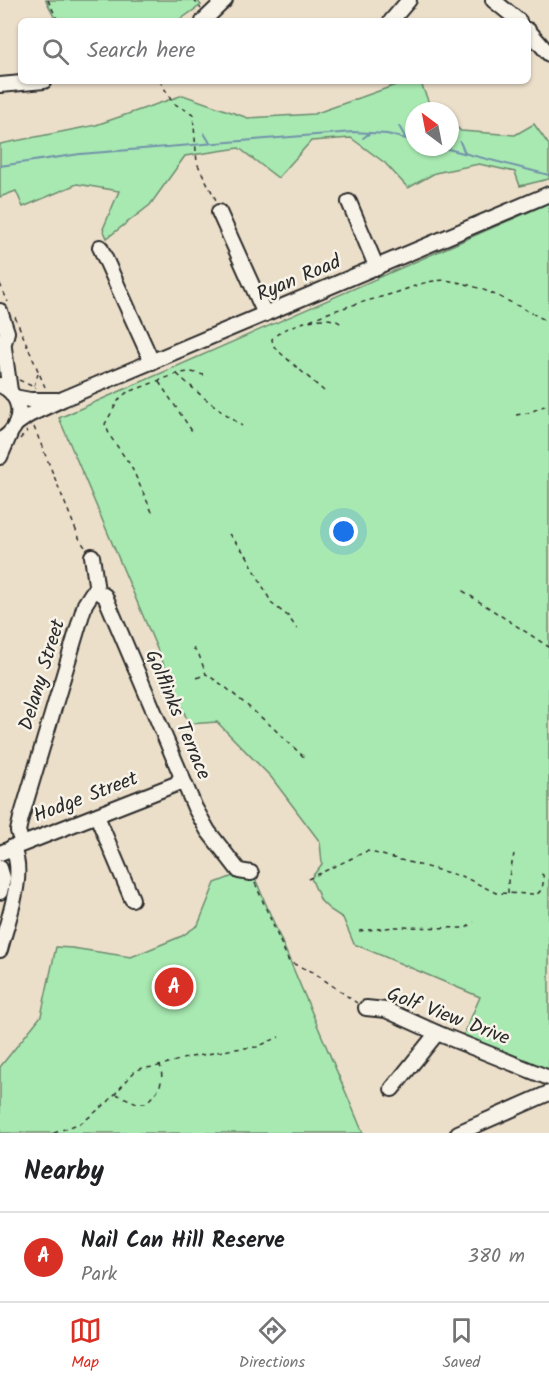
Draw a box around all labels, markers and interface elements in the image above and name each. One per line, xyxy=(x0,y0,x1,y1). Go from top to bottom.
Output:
search box xyxy=(18,18,531,84)
text: Search here xyxy=(87,34,195,69)
icon: search xyxy=(39,35,72,68)
north arrow xyxy=(405,102,459,156)
street label: Ryan Road xyxy=(252,246,347,311)
your location xyxy=(329,517,358,546)
street label: Delany Street xyxy=(11,615,75,735)
street label: Golflinks Terrace xyxy=(135,645,219,785)
street label: Hodge Street xyxy=(29,763,143,833)
pin: A xyxy=(154,964,194,1010)
street label: Golf View Drive xyxy=(382,979,514,1055)
text: Nearby xyxy=(24,1151,104,1193)
text: Nail Can Hill Reserve xyxy=(81,1224,285,1259)
text: A xyxy=(37,1241,50,1273)
text: 380 m xyxy=(468,1241,525,1273)
text: Park xyxy=(81,1259,117,1291)
tab: Map xyxy=(69,1314,102,1375)
tab: Directions xyxy=(239,1314,305,1375)
tab: Saved xyxy=(442,1314,480,1375)

